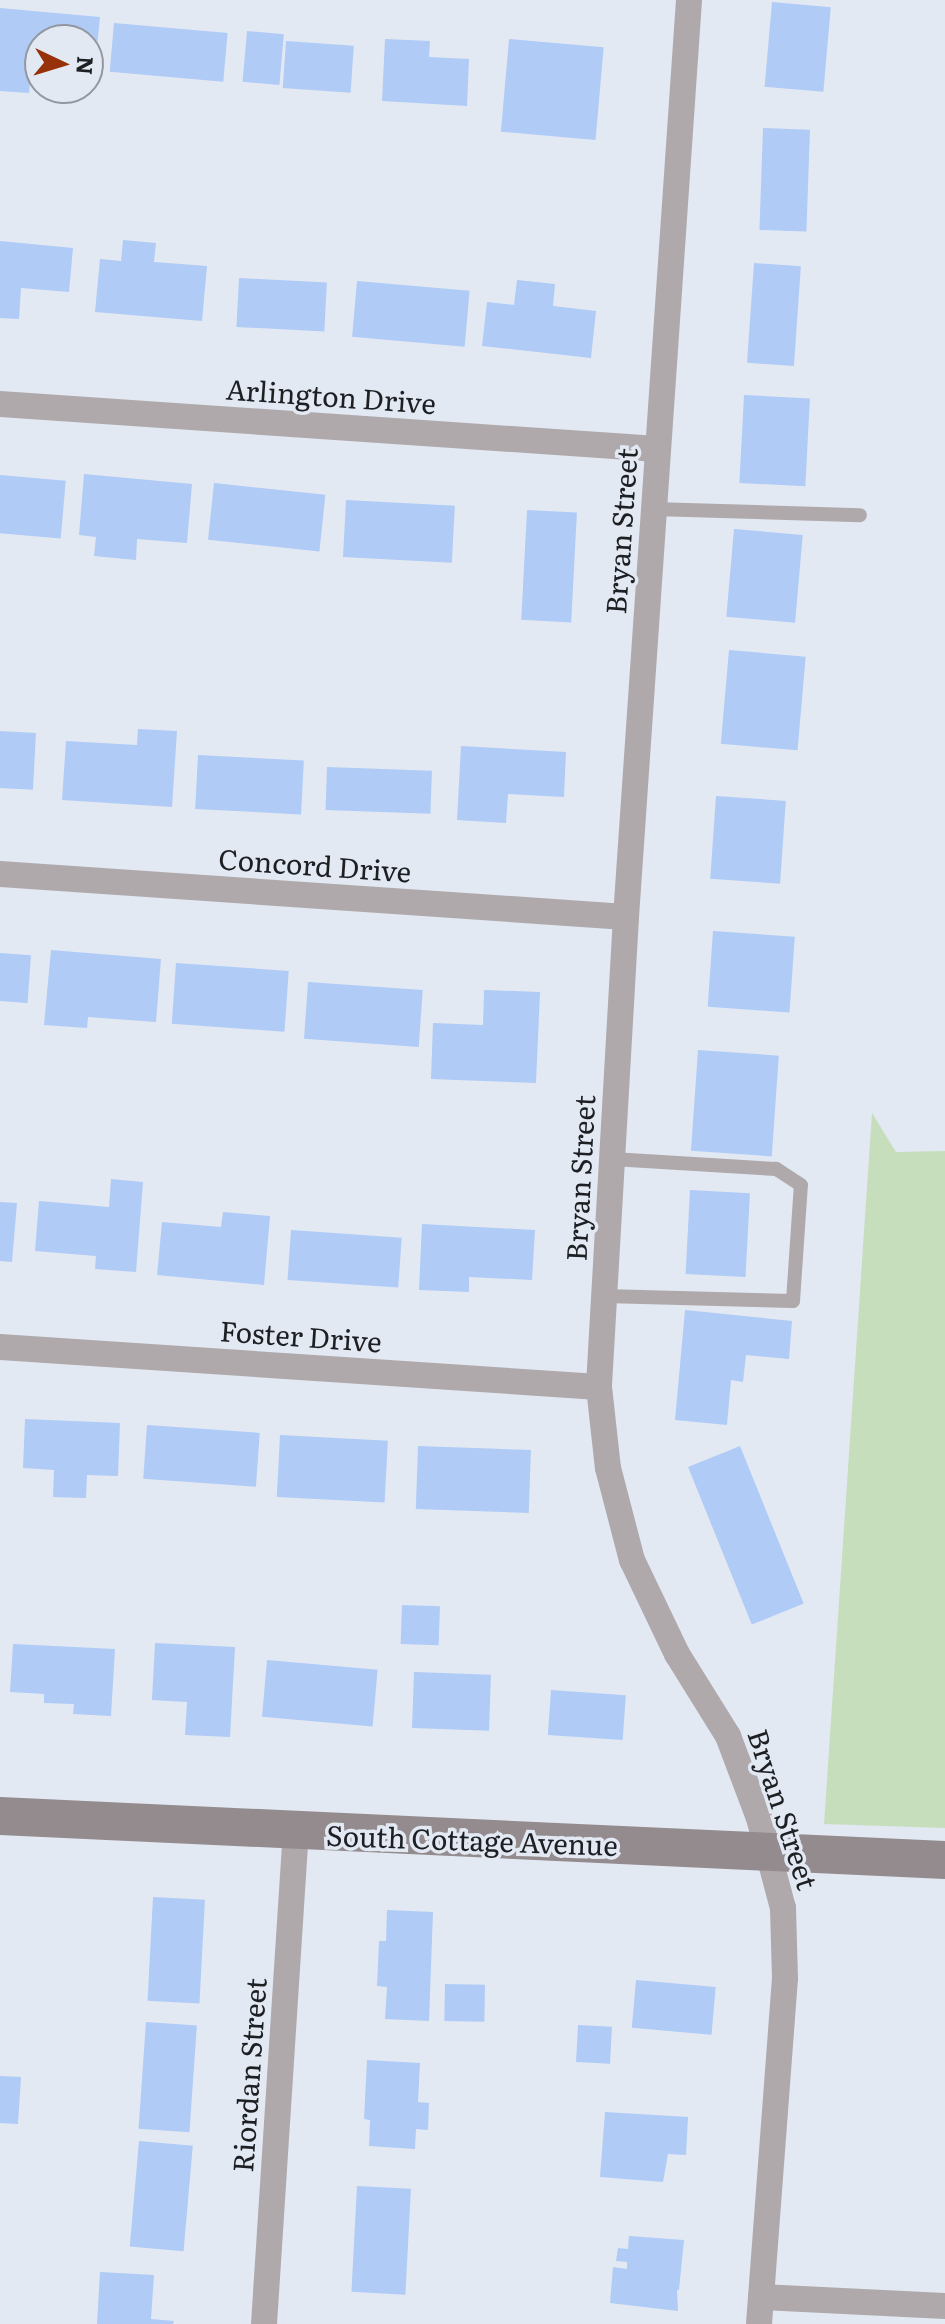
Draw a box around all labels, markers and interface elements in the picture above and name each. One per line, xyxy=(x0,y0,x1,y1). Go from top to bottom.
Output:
north arrow xyxy=(24,24,104,104)
text: N xyxy=(69,55,104,76)
street label: Arlington Drive xyxy=(225,371,437,419)
street label: Bryan Street xyxy=(597,447,643,615)
street label: Concord Drive xyxy=(217,840,413,888)
street label: Bryan Street xyxy=(558,1094,600,1262)
street label: Foster Drive xyxy=(219,1313,383,1357)
street label: Bryan Street xyxy=(742,1725,826,1893)
street label: South Cottage Avenue xyxy=(326,1817,618,1861)
street label: Riordan Street xyxy=(224,1977,272,2173)

